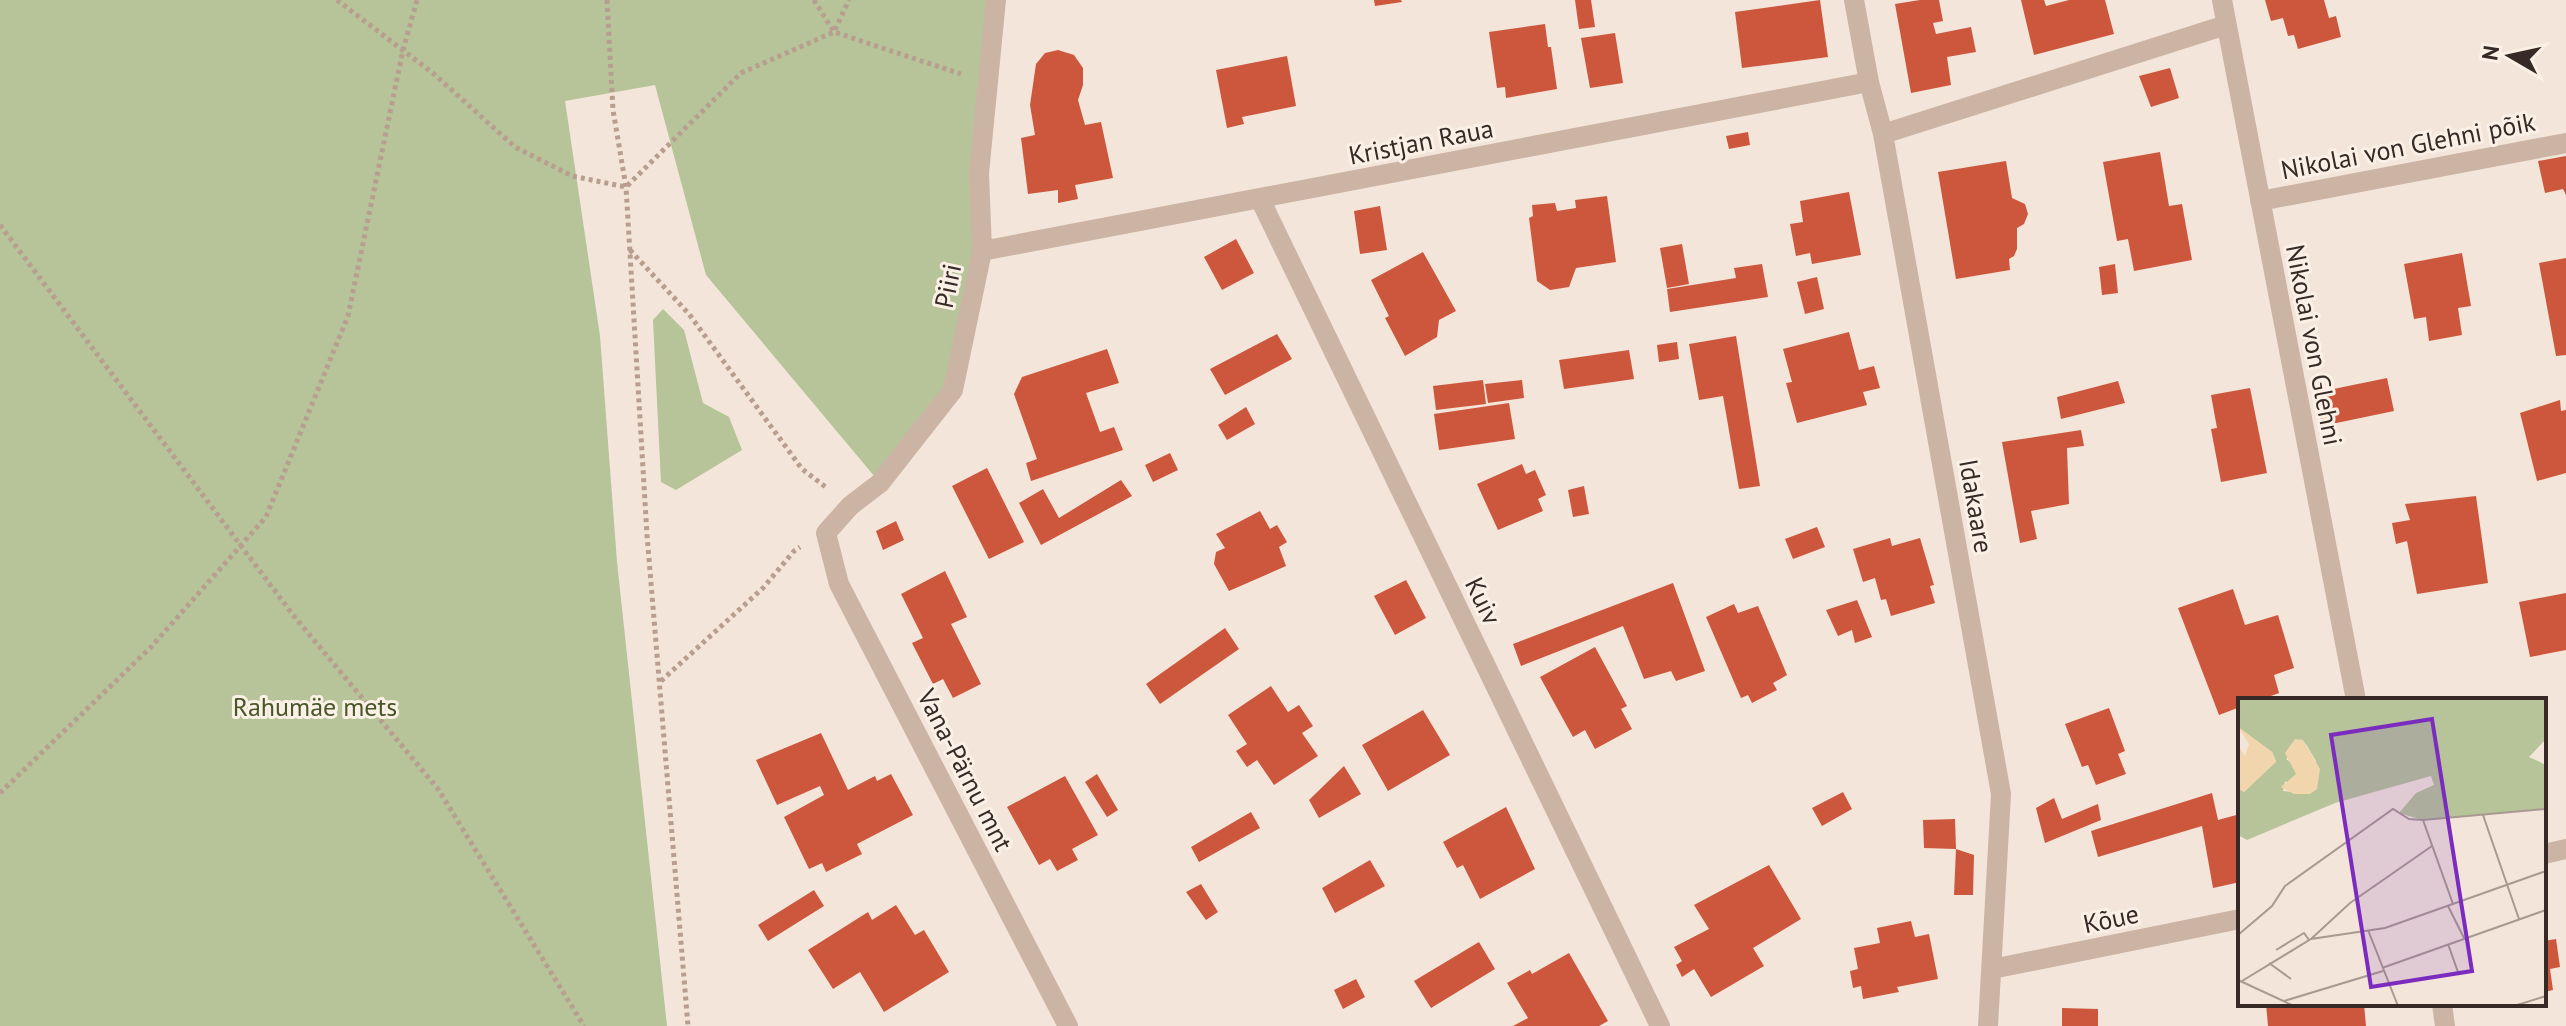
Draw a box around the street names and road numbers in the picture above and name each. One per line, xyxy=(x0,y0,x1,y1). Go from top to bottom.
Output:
street label: Nikolai von Glehni põik xyxy=(2278,105,2538,186)
street label: Kristjan Raua xyxy=(1346,111,1496,172)
street label: Nikolai von Glehni xyxy=(2279,242,2350,448)
street label: Piiri xyxy=(927,261,968,311)
street label: Idakaare xyxy=(1952,456,2001,555)
street label: Kuiv xyxy=(1458,572,1509,630)
street label: Vana-Pärnu mnt xyxy=(910,682,1021,857)
street label: Kõue xyxy=(2080,897,2142,940)

